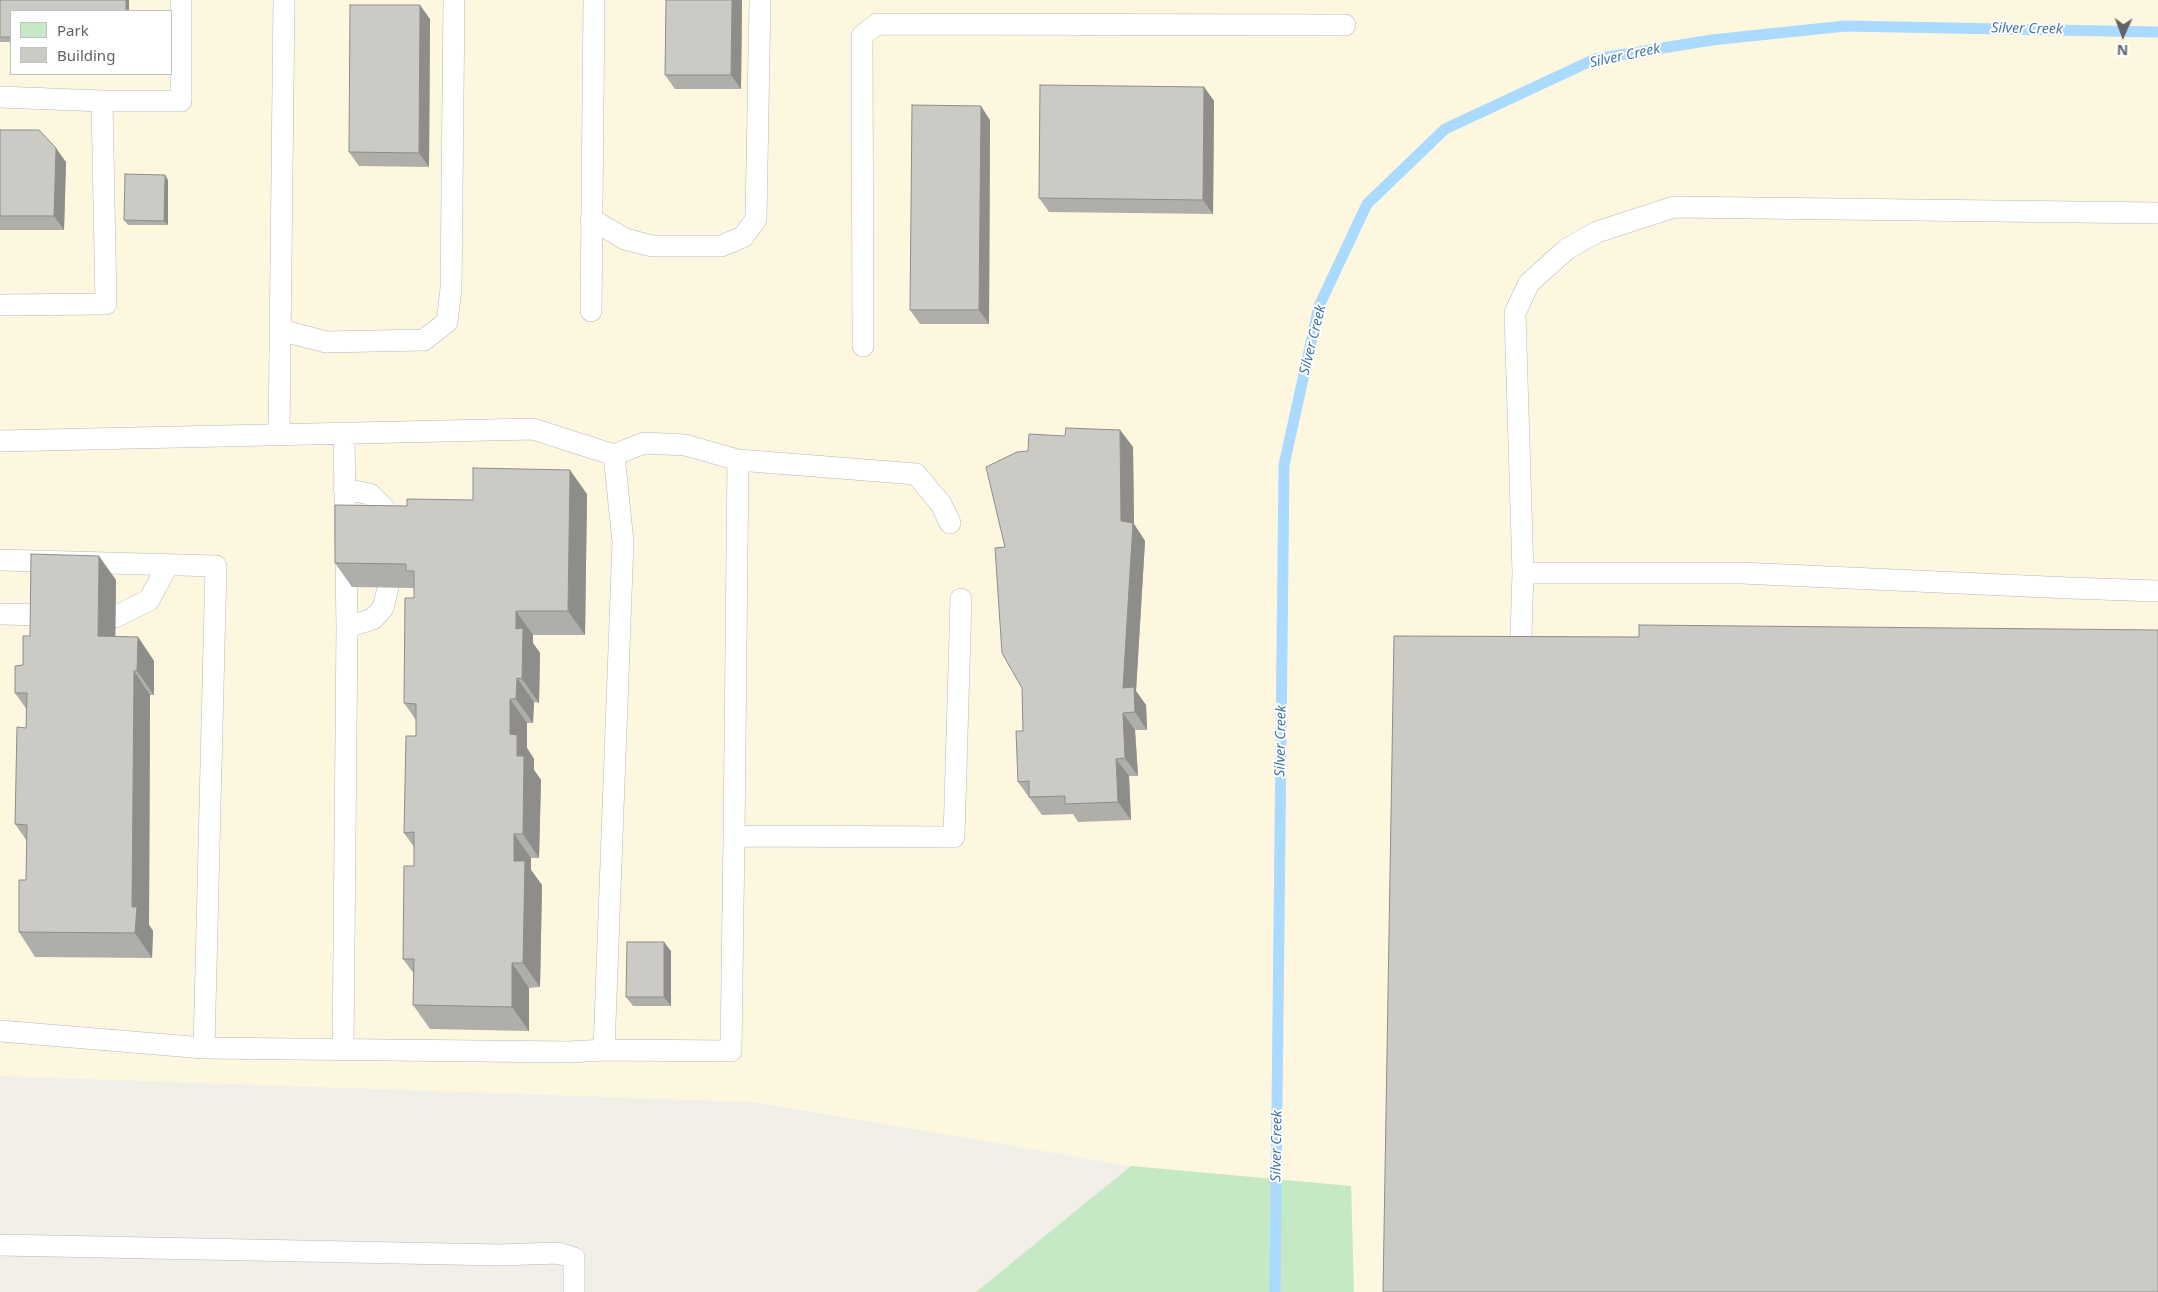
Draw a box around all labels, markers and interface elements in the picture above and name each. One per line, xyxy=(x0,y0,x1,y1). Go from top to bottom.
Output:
legend xyxy=(10,10,172,75)
north arrow xyxy=(2098,10,2148,60)
text: Park xyxy=(57,20,89,40)
water label: Silver Creek xyxy=(1991,20,2063,38)
water label: Silver Creek xyxy=(1588,40,1662,72)
text: N xyxy=(2116,41,2128,60)
text: Building xyxy=(57,45,115,65)
water label: Silver Creek xyxy=(1296,303,1330,377)
water label: Silver Creek xyxy=(1272,705,1290,777)
water label: Silver Creek xyxy=(1268,1110,1286,1182)

